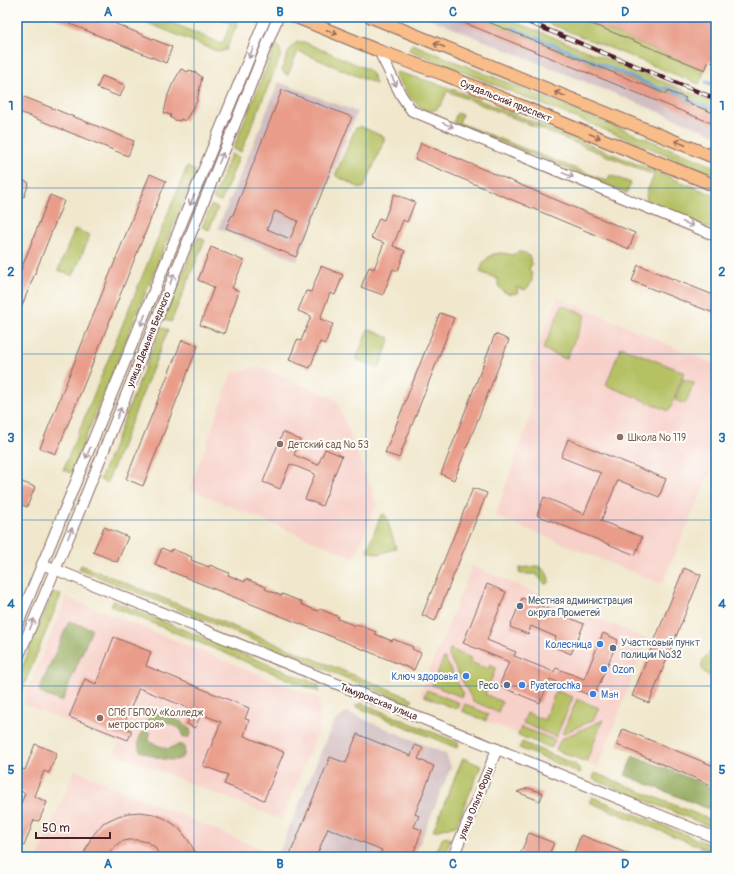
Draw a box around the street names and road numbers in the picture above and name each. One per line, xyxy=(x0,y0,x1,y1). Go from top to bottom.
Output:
street label: Суздальский проспект xyxy=(458,77,553,125)
street label: улица Демьяна Бедного xyxy=(124,289,174,390)
street label: Тимуровская улица xyxy=(338,681,419,723)
street label: улица Ольги Форш xyxy=(456,765,496,842)

